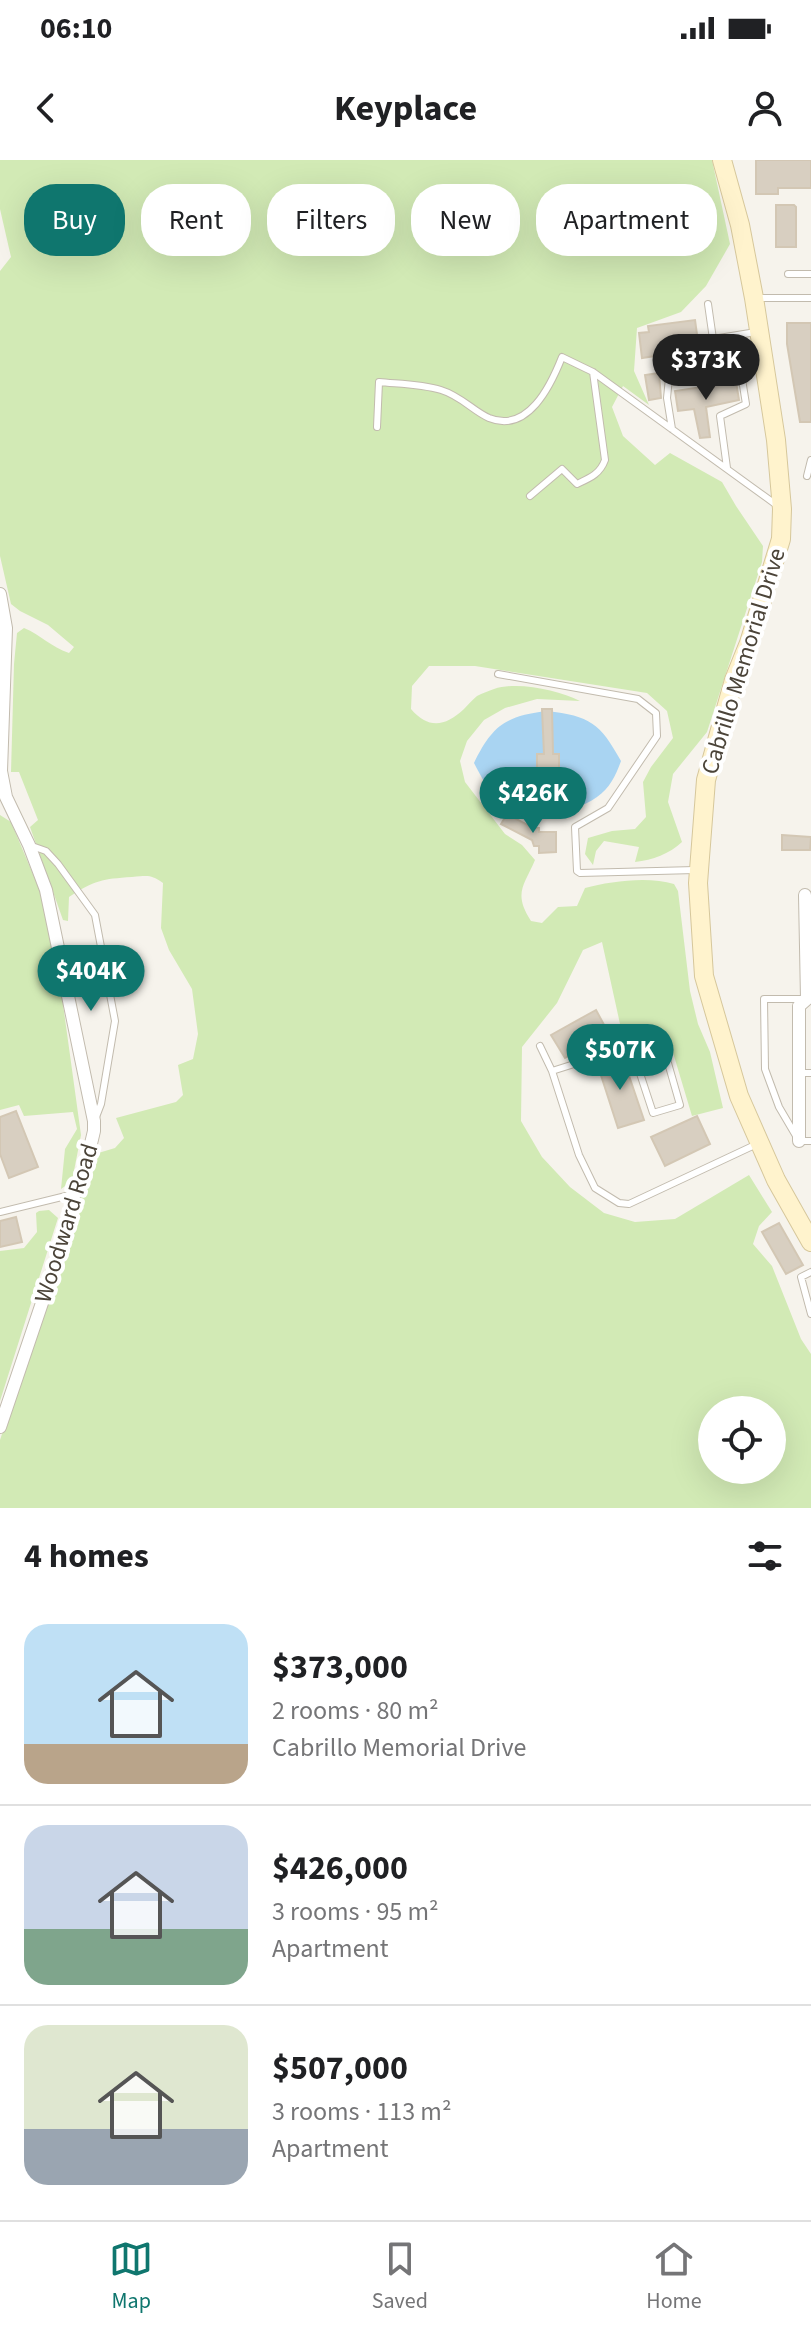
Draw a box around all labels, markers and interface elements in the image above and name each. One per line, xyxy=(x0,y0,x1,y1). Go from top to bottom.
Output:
text: 06:10 xyxy=(40,7,112,50)
text: Keyplace xyxy=(334,83,477,134)
icon: back xyxy=(24,86,68,130)
icon: person xyxy=(743,86,787,130)
chip: Buy xyxy=(24,184,125,256)
chip: Rent xyxy=(141,184,251,256)
chip: Filters xyxy=(267,184,395,256)
chip: New xyxy=(411,184,520,256)
chip: Apartment xyxy=(536,184,717,256)
pin: $373K xyxy=(650,334,762,402)
text: $373K xyxy=(671,341,741,378)
street label: Cabrillo Memorial Drive xyxy=(692,544,795,779)
pin: $426K xyxy=(477,767,589,835)
text: $426K xyxy=(498,774,568,811)
pin: $404K xyxy=(35,945,147,1013)
text: $404K xyxy=(56,952,126,989)
pin: $507K xyxy=(564,1024,676,1092)
text: $507K xyxy=(585,1031,655,1068)
street label: Woodward Road xyxy=(26,1139,107,1307)
map controls xyxy=(698,1396,786,1484)
button: locate xyxy=(698,1396,786,1484)
text: 4 homes xyxy=(24,1532,149,1581)
icon: filters xyxy=(743,1534,787,1578)
text: $373,000 xyxy=(272,1643,408,1692)
icon: home xyxy=(88,1656,184,1752)
text: 2 rooms · 80 m² xyxy=(272,1692,439,1729)
text: Cabrillo Memorial Drive xyxy=(272,1729,526,1766)
text: $426,000 xyxy=(272,1844,408,1893)
icon: home xyxy=(88,1857,184,1953)
text: 3 rooms · 95 m² xyxy=(272,1893,439,1930)
text: Apartment xyxy=(272,1930,389,1967)
text: $507,000 xyxy=(272,2044,408,2093)
icon: home xyxy=(88,2057,184,2153)
text: 3 rooms · 113 m² xyxy=(272,2093,451,2130)
text: Apartment xyxy=(272,2130,389,2167)
tab: Map xyxy=(109,2237,153,2317)
tab: Saved xyxy=(372,2237,428,2317)
tab: Home xyxy=(646,2237,702,2317)

